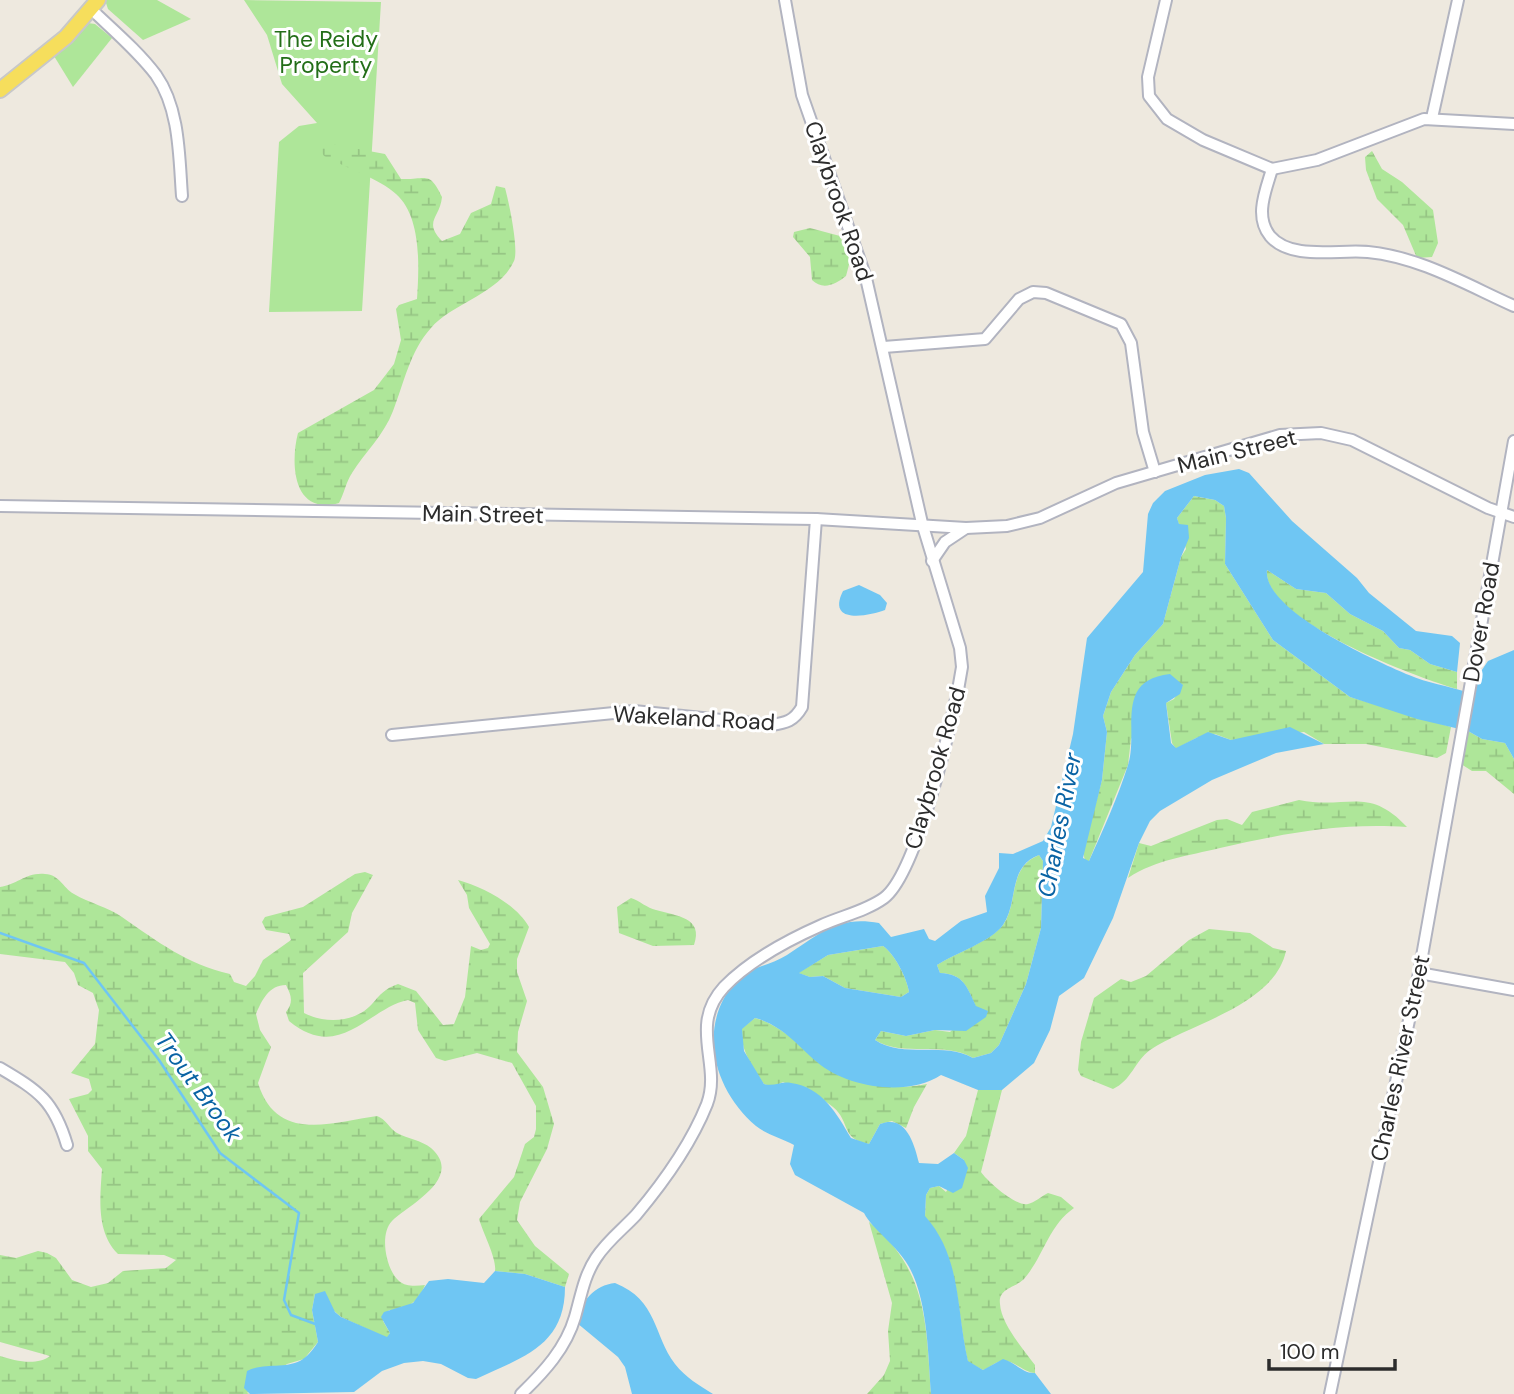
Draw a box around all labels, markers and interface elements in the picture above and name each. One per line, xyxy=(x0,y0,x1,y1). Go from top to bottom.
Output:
park label: The Reidy Property xyxy=(274,24,378,80)
street label: Claybrook Road xyxy=(798,117,880,285)
street label: Main Street xyxy=(1174,422,1300,480)
street label: Main Street xyxy=(422,498,544,530)
street label: Dover Road xyxy=(1456,559,1506,685)
street label: Claybrook Road xyxy=(897,683,973,853)
street label: Wakeland Road xyxy=(612,699,776,737)
water label: Charles River xyxy=(1030,749,1088,900)
street label: Charles River Street xyxy=(1363,952,1437,1164)
water label: Trout Brook xyxy=(149,1026,250,1149)
scale bar xyxy=(1269,1328,1395,1372)
text: 100 m xyxy=(1280,1338,1340,1366)

